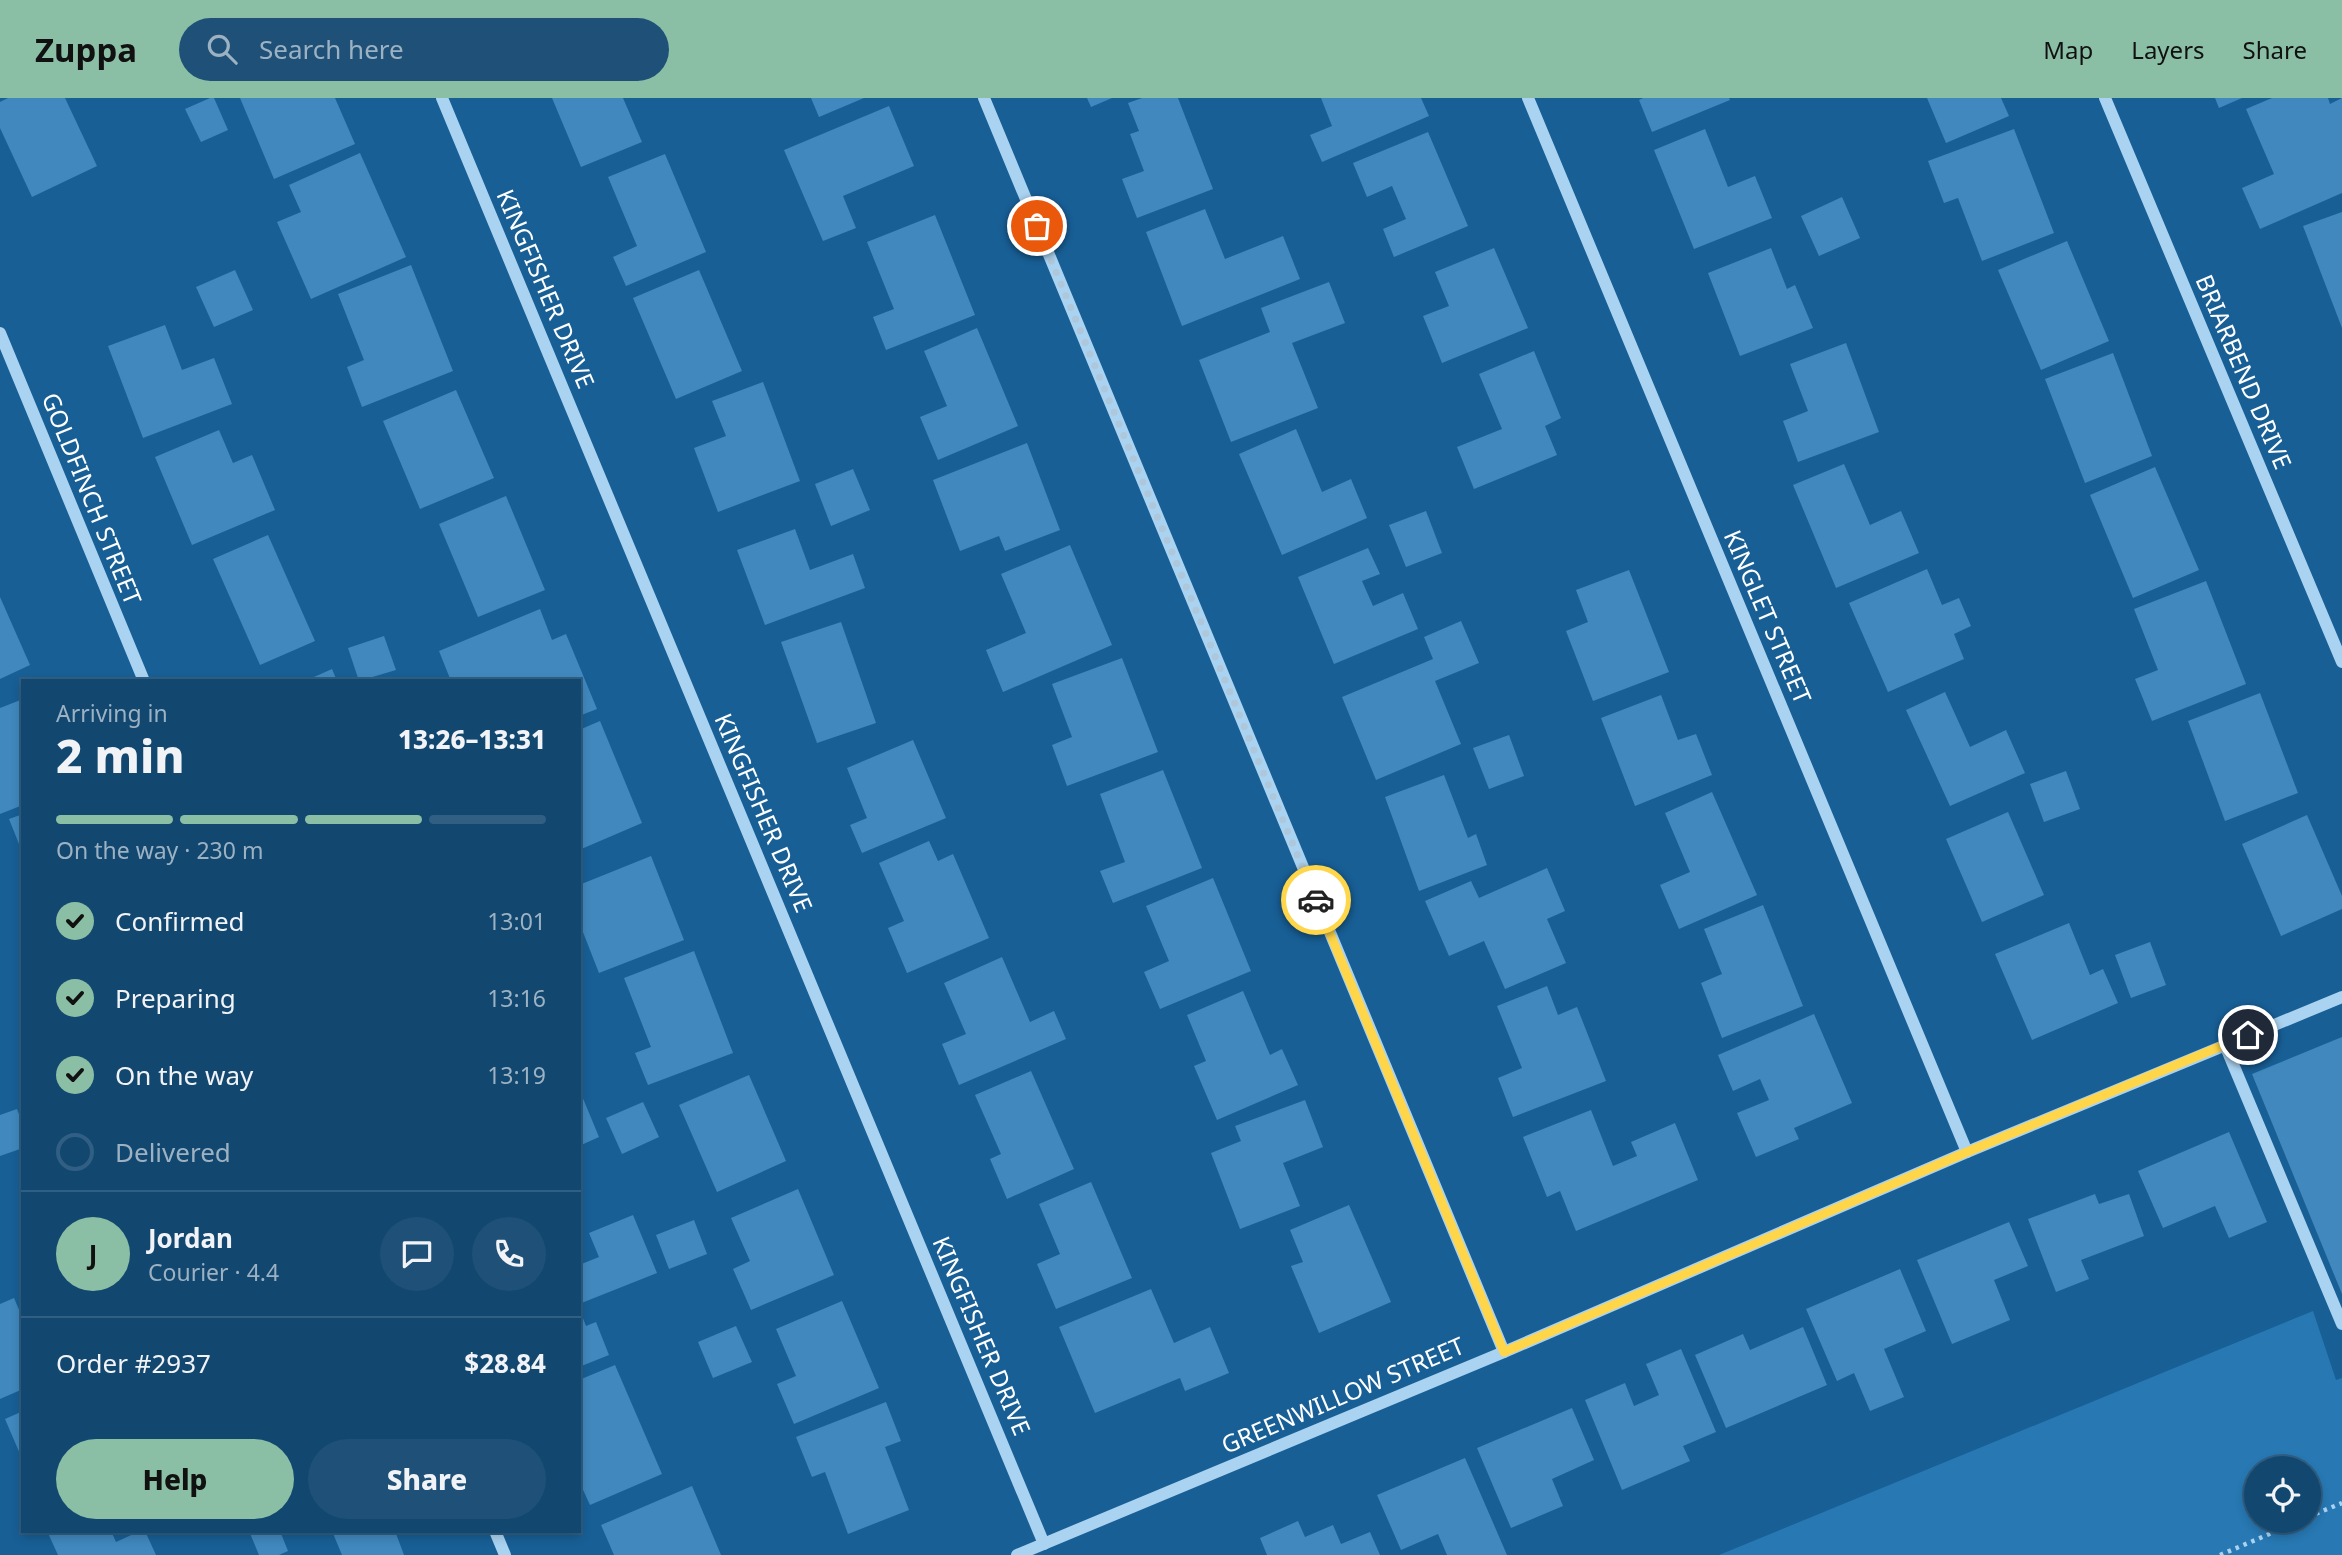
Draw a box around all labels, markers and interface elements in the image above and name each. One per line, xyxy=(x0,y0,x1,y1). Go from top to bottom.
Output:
search box xyxy=(179,18,669,81)
text: Zuppa xyxy=(35,27,137,72)
icon: search xyxy=(203,30,241,68)
text: Search here xyxy=(259,31,404,67)
text: Map xyxy=(2043,33,2093,66)
text: Layers xyxy=(2131,33,2205,66)
text: Share xyxy=(2243,33,2307,66)
street label: KINGFISHER DRIVE xyxy=(490,184,603,393)
pin xyxy=(1007,196,1067,256)
icon: bag xyxy=(1018,207,1056,245)
street label: BRIARBEND DRIVE xyxy=(2189,269,2300,474)
street label: GOLDFINCH STREET xyxy=(35,388,150,610)
street label: KINGLET STREET xyxy=(1717,525,1820,709)
text: Arriving in xyxy=(56,697,168,729)
street label: KINGFISHER DRIVE xyxy=(708,708,821,917)
text: 13:26–13:31 xyxy=(398,721,546,757)
text: 2 min xyxy=(56,724,185,786)
text: On the way · 230 m xyxy=(56,834,263,866)
courier xyxy=(1281,865,1351,935)
icon: car xyxy=(1297,881,1335,919)
icon: check xyxy=(56,902,94,940)
text: Confirmed xyxy=(115,903,245,939)
text: 13:01 xyxy=(487,905,546,937)
icon: check xyxy=(56,979,94,1017)
text: Preparing xyxy=(115,980,236,1016)
text: 13:16 xyxy=(487,982,546,1014)
pin xyxy=(2218,1005,2278,1065)
icon: home xyxy=(2229,1016,2267,1054)
icon: check xyxy=(56,1056,94,1094)
text: On the way xyxy=(115,1057,253,1093)
text: 13:19 xyxy=(487,1059,546,1091)
text: Delivered xyxy=(115,1134,231,1170)
button: chat xyxy=(380,1217,454,1291)
button: phone xyxy=(472,1217,546,1291)
text: Jordan xyxy=(148,1220,233,1256)
street label: KINGFISHER DRIVE xyxy=(926,1231,1039,1440)
text: J xyxy=(89,1236,97,1272)
text: Courier · 4.4 xyxy=(148,1256,279,1288)
street label: GREENWILLOW STREET xyxy=(1216,1328,1470,1461)
text: Order #2937 xyxy=(56,1345,211,1381)
text: $28.84 xyxy=(464,1345,546,1381)
button: Help xyxy=(56,1439,294,1519)
button: Share xyxy=(308,1439,546,1519)
map controls xyxy=(2244,1456,2321,1533)
button: locate xyxy=(2244,1456,2321,1533)

